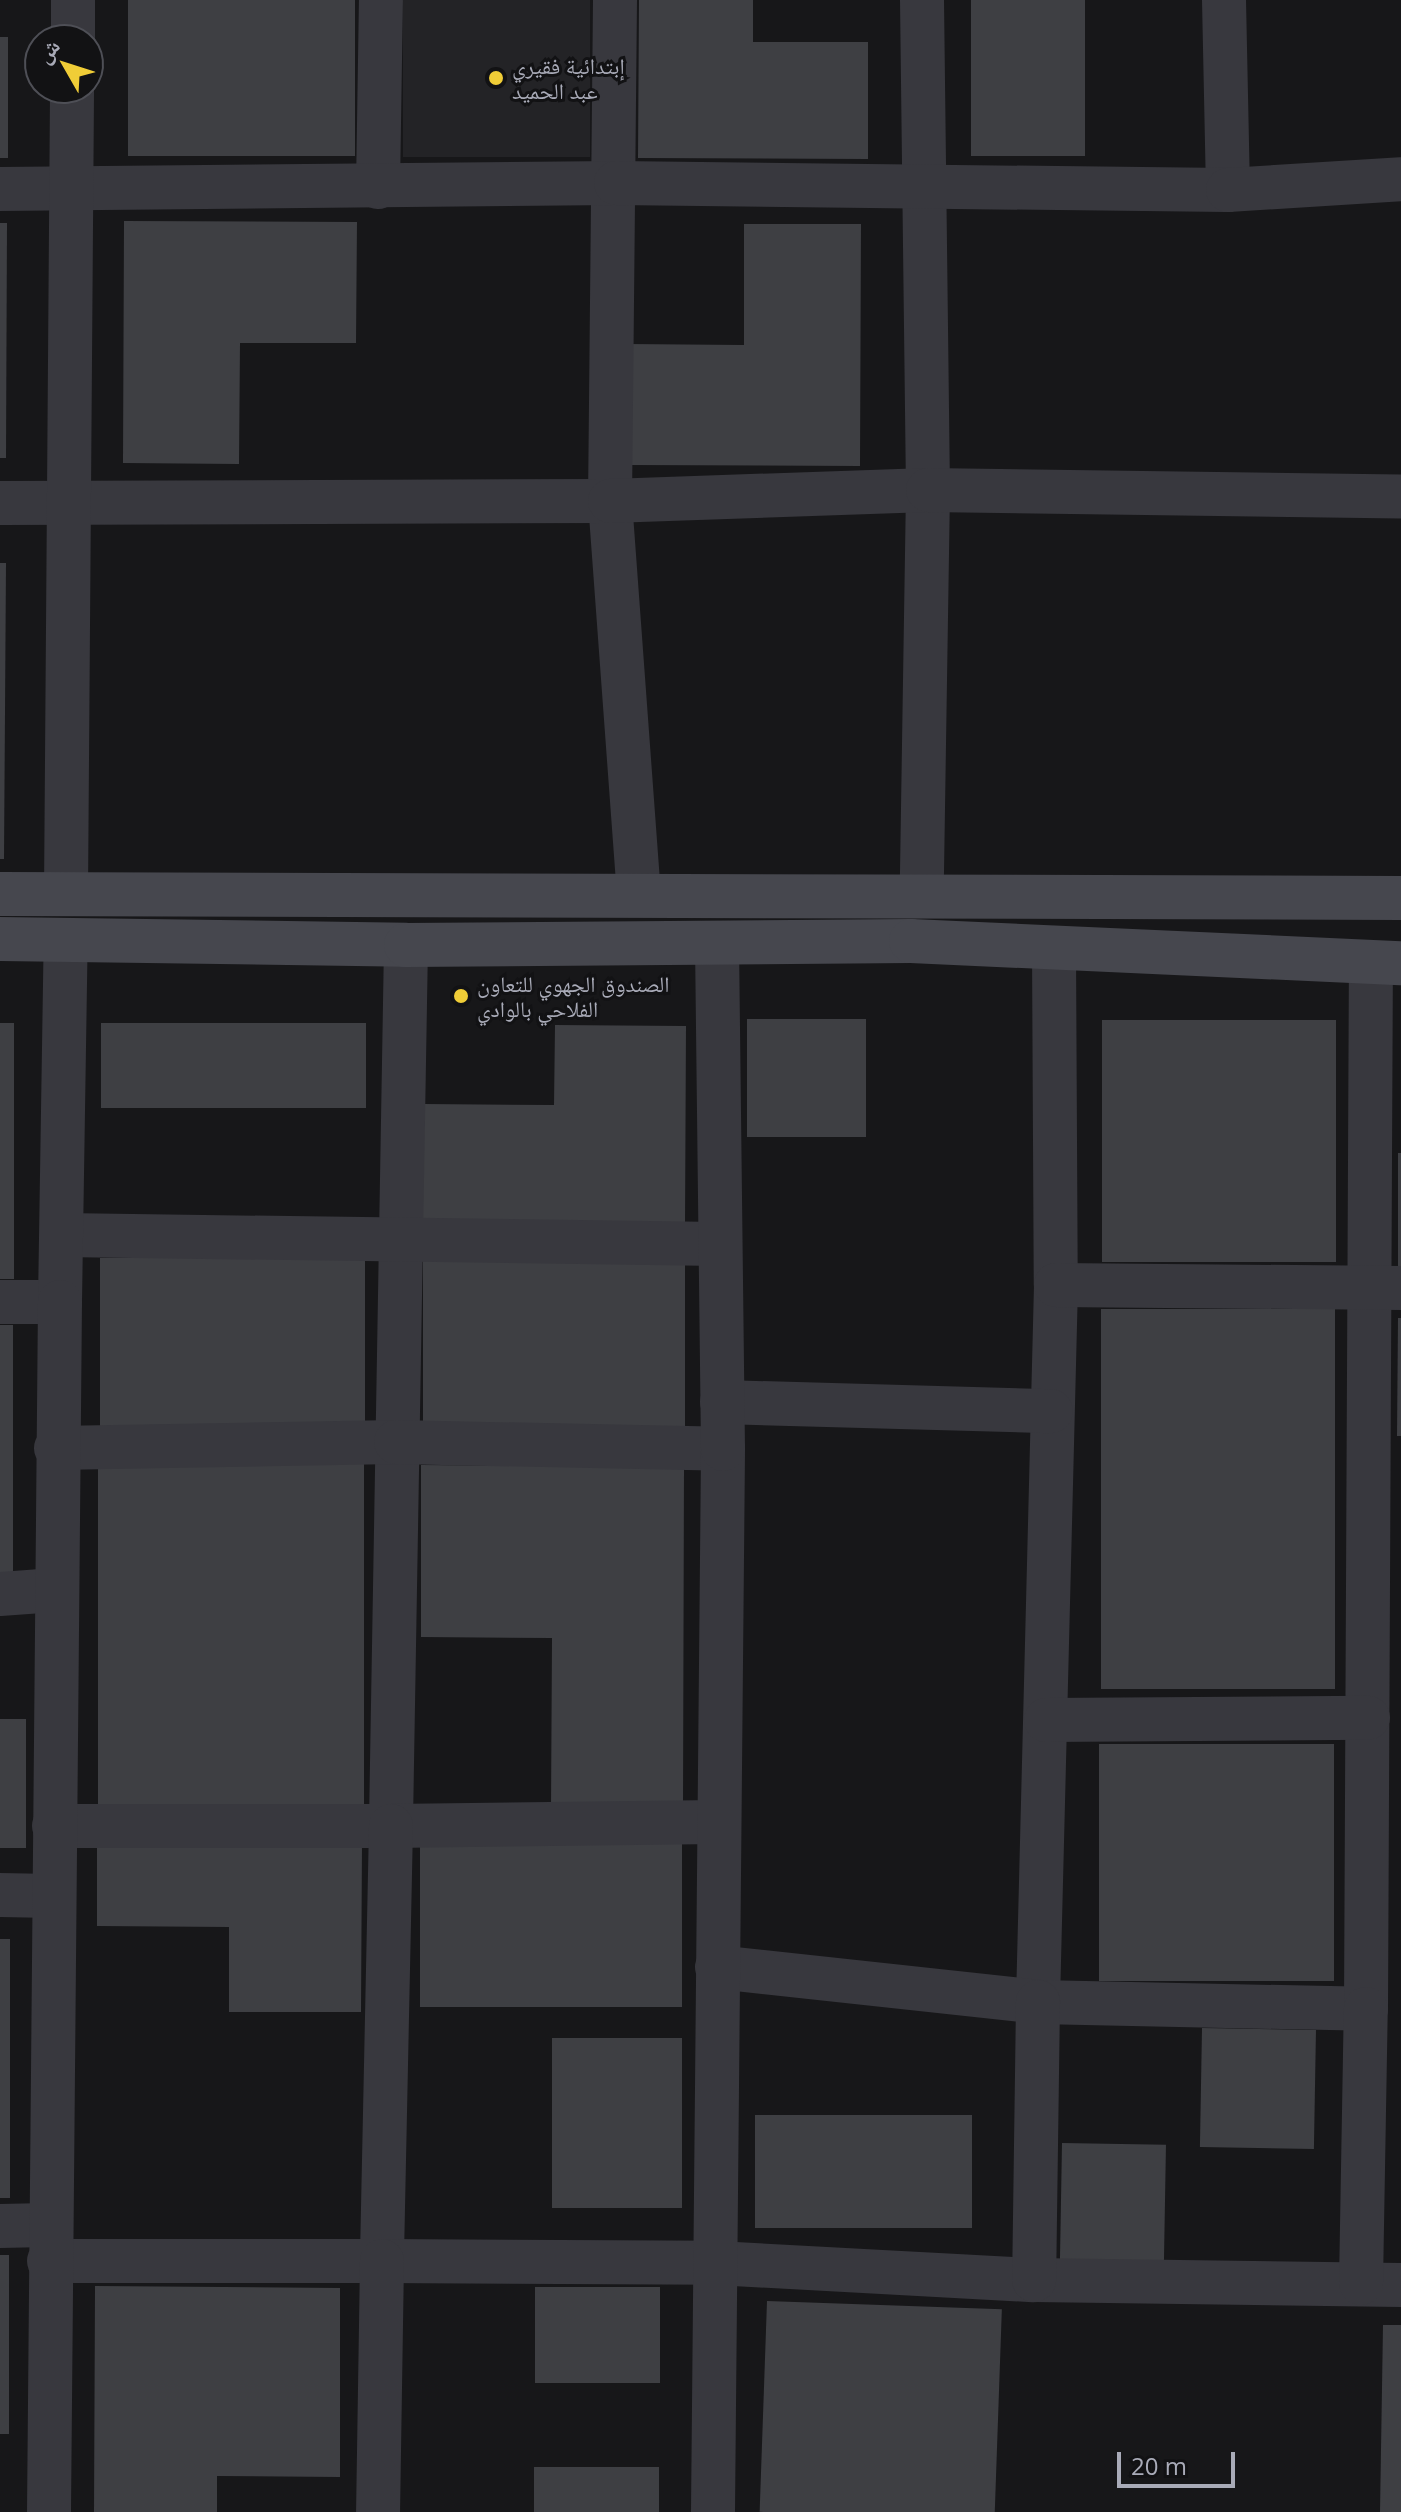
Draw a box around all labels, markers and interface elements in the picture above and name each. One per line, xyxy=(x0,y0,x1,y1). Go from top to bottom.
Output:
north arrow xyxy=(24,24,104,104)
text: ش xyxy=(28,32,66,69)
place label: إبتدائية فقيري عبد الحميد xyxy=(512,52,625,104)
marker: إبتدائية فقيري عبد الحميد xyxy=(487,69,505,87)
place label: الصندوق الجهوي للتعاون الفلاحي بالوادي xyxy=(477,970,669,1022)
marker: الصندوق الجهوي للتعاون الفلاحي بالوادي xyxy=(452,987,470,1005)
scale bar xyxy=(1121,2436,1239,2486)
text: 20 m xyxy=(1131,2449,1187,2482)

